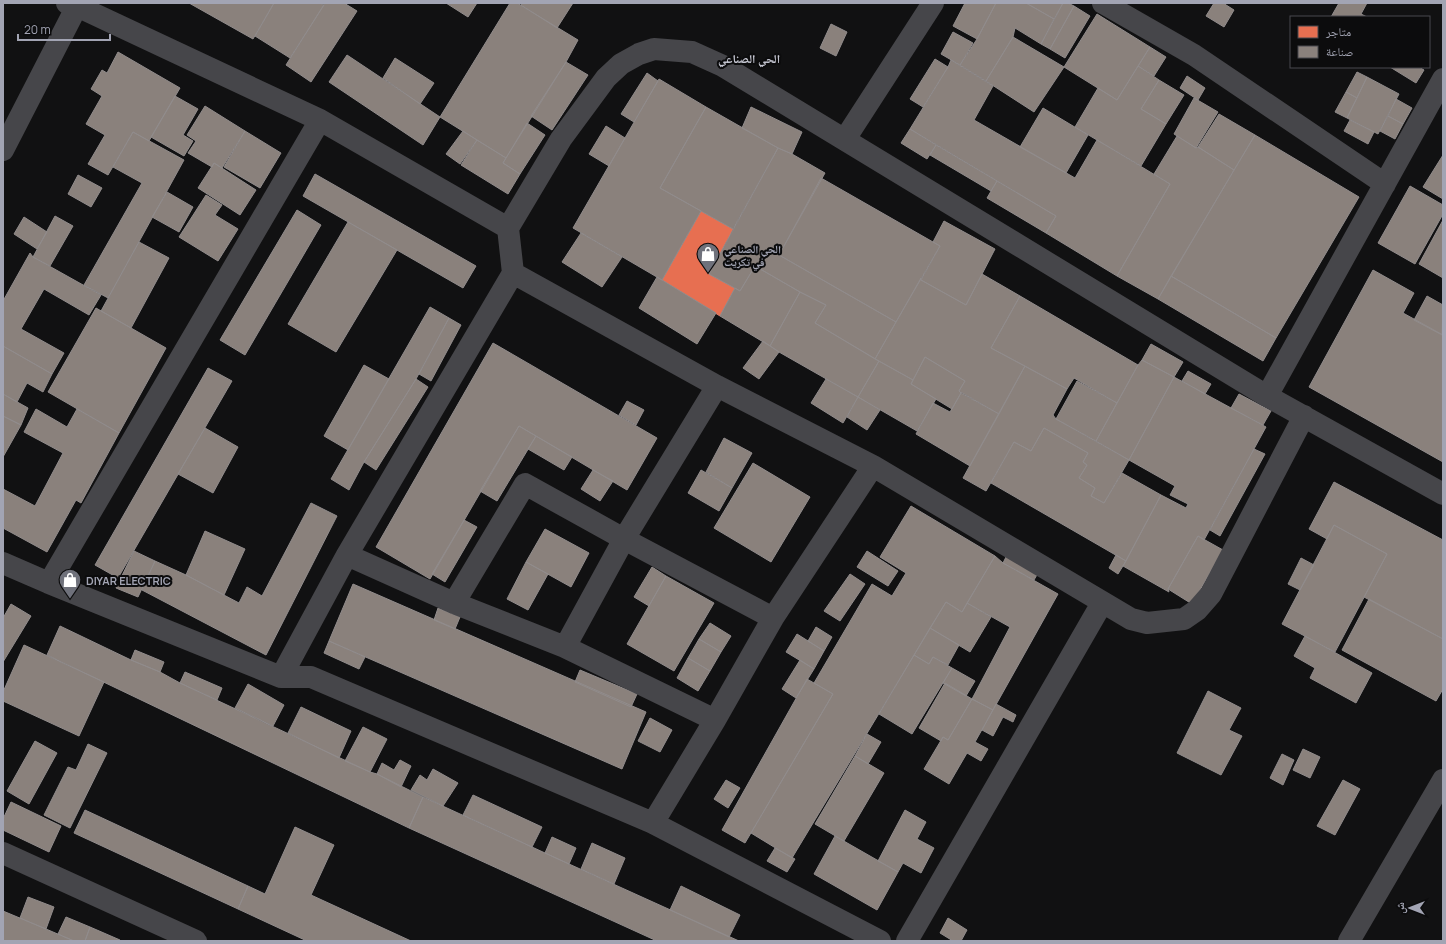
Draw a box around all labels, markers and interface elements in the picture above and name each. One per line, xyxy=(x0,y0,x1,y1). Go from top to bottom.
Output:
scale bar xyxy=(18,16,110,42)
legend xyxy=(1290,16,1430,68)
text: 20 m xyxy=(24,21,51,38)
text: متاجر xyxy=(1325,23,1351,40)
text: صناعة xyxy=(1326,43,1353,60)
district label: الحي الصناعي xyxy=(718,50,780,68)
shop icon: الحي الصناعي في تكريت xyxy=(695,241,721,274)
place label: الحي الصناعي في تكريت xyxy=(724,241,781,270)
shop icon: DIYAR ELECTRIC xyxy=(57,567,83,600)
place label: DIYAR ELECTRIC xyxy=(86,573,171,588)
north arrow xyxy=(1390,888,1430,928)
text: ش xyxy=(1392,902,1408,914)

